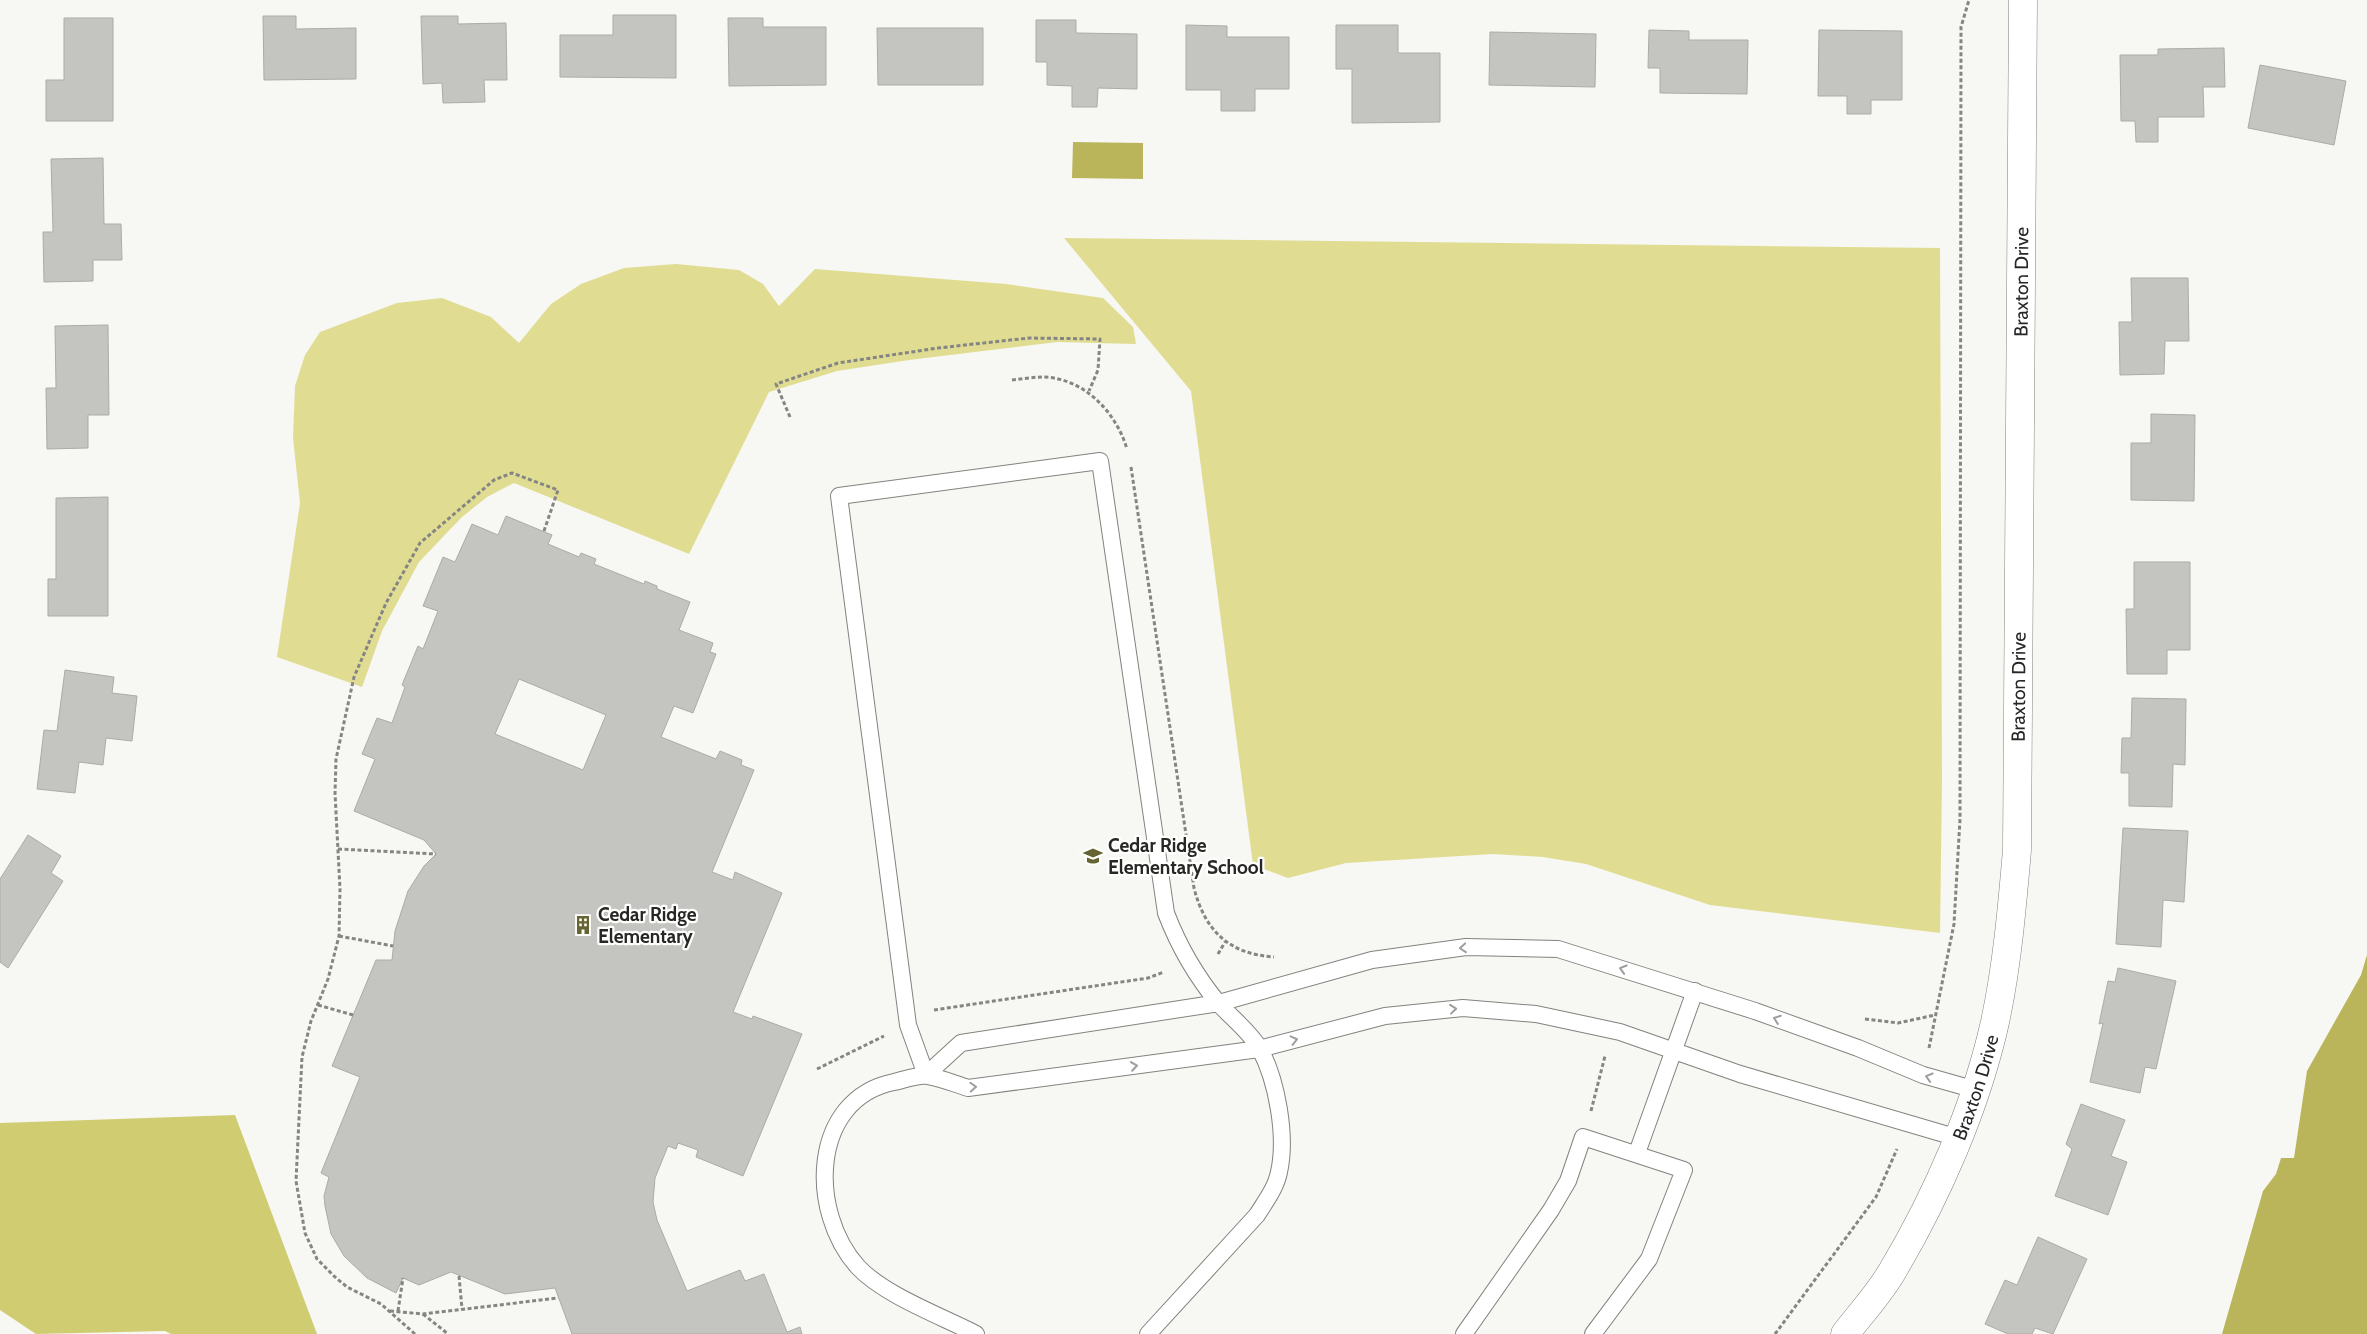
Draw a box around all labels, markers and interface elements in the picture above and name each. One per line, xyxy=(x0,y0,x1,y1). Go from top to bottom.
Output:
street label: Braxton Drive xyxy=(2009,227,2033,337)
street label: Braxton Drive xyxy=(2006,632,2030,742)
place label: Cedar Ridge Elementary School xyxy=(1108,834,1264,879)
school or university icon: Cedar Ridge Elementary School xyxy=(1082,845,1104,867)
place label: Cedar Ridge Elementary xyxy=(598,903,697,948)
building icon: Cedar Ridge Elementary xyxy=(572,914,594,936)
one-way arrow xyxy=(1459,942,1467,953)
one-way arrow xyxy=(1619,965,1627,975)
one-way arrow xyxy=(1450,1004,1458,1015)
one-way arrow xyxy=(1774,1015,1782,1025)
street label: Braxton Drive xyxy=(1947,1032,2003,1143)
one-way arrow xyxy=(1290,1035,1298,1045)
one-way arrow xyxy=(1130,1061,1138,1072)
one-way arrow xyxy=(1926,1072,1934,1082)
one-way arrow xyxy=(970,1082,977,1092)

